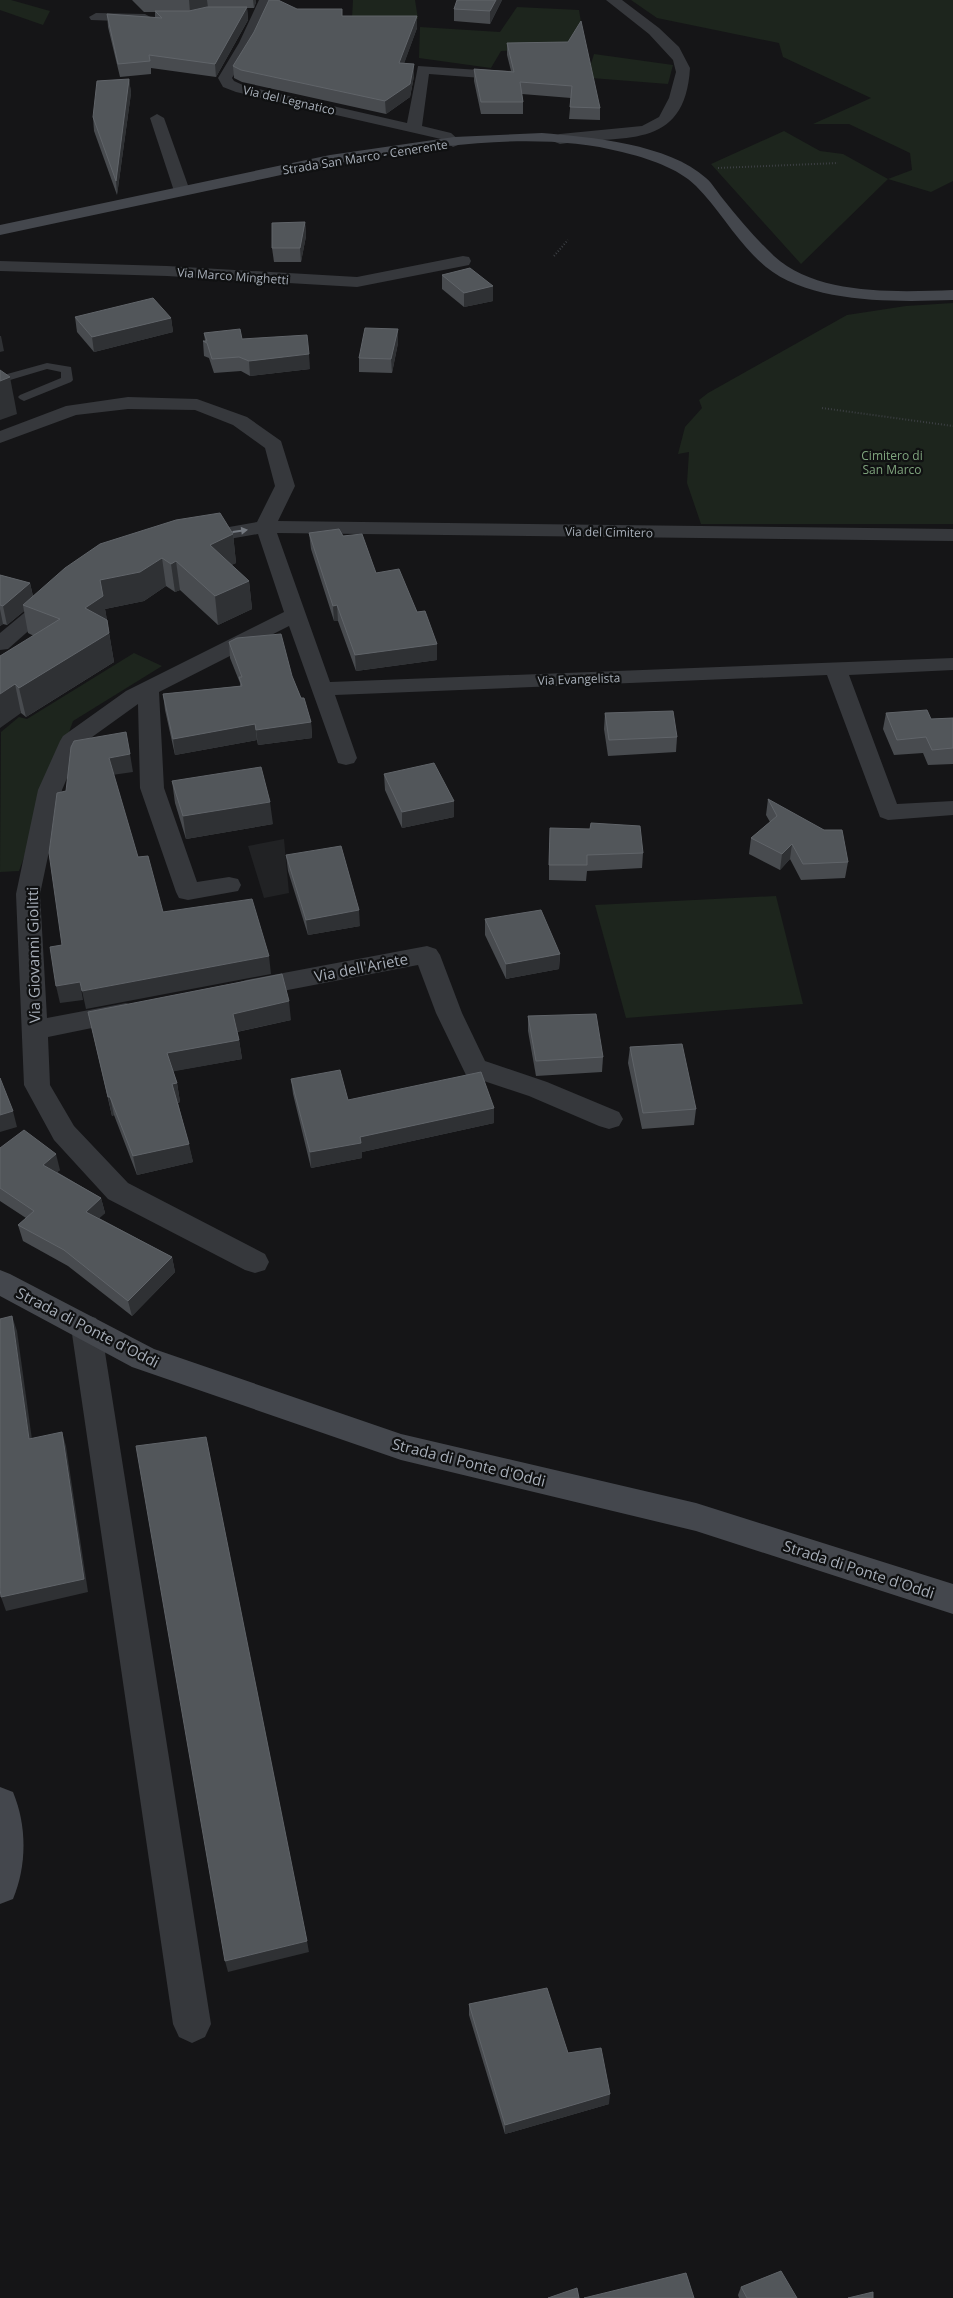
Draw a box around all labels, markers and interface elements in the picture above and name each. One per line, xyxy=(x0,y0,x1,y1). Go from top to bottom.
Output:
street label: Via del Legnatico xyxy=(241,81,337,119)
street label: Strada San Marco - Cenerente xyxy=(281,135,449,178)
street label: Via Marco Minghetti xyxy=(177,264,289,288)
park label: Cimitero di San Marco xyxy=(861,447,923,478)
street label: Via del Cimitero xyxy=(565,523,653,541)
one-way arrow xyxy=(233,527,249,535)
street label: Via Evangelista xyxy=(537,669,621,689)
street label: Via Giovanni Giolitti xyxy=(22,887,44,1023)
street label: Via dell'Ariete xyxy=(312,948,410,986)
street label: Strada di Ponte d'Oddi xyxy=(13,1282,163,1372)
street label: Strada di Ponte d'Oddi xyxy=(390,1433,548,1491)
street label: Strada di Ponte d'Oddi xyxy=(781,1535,937,1603)

